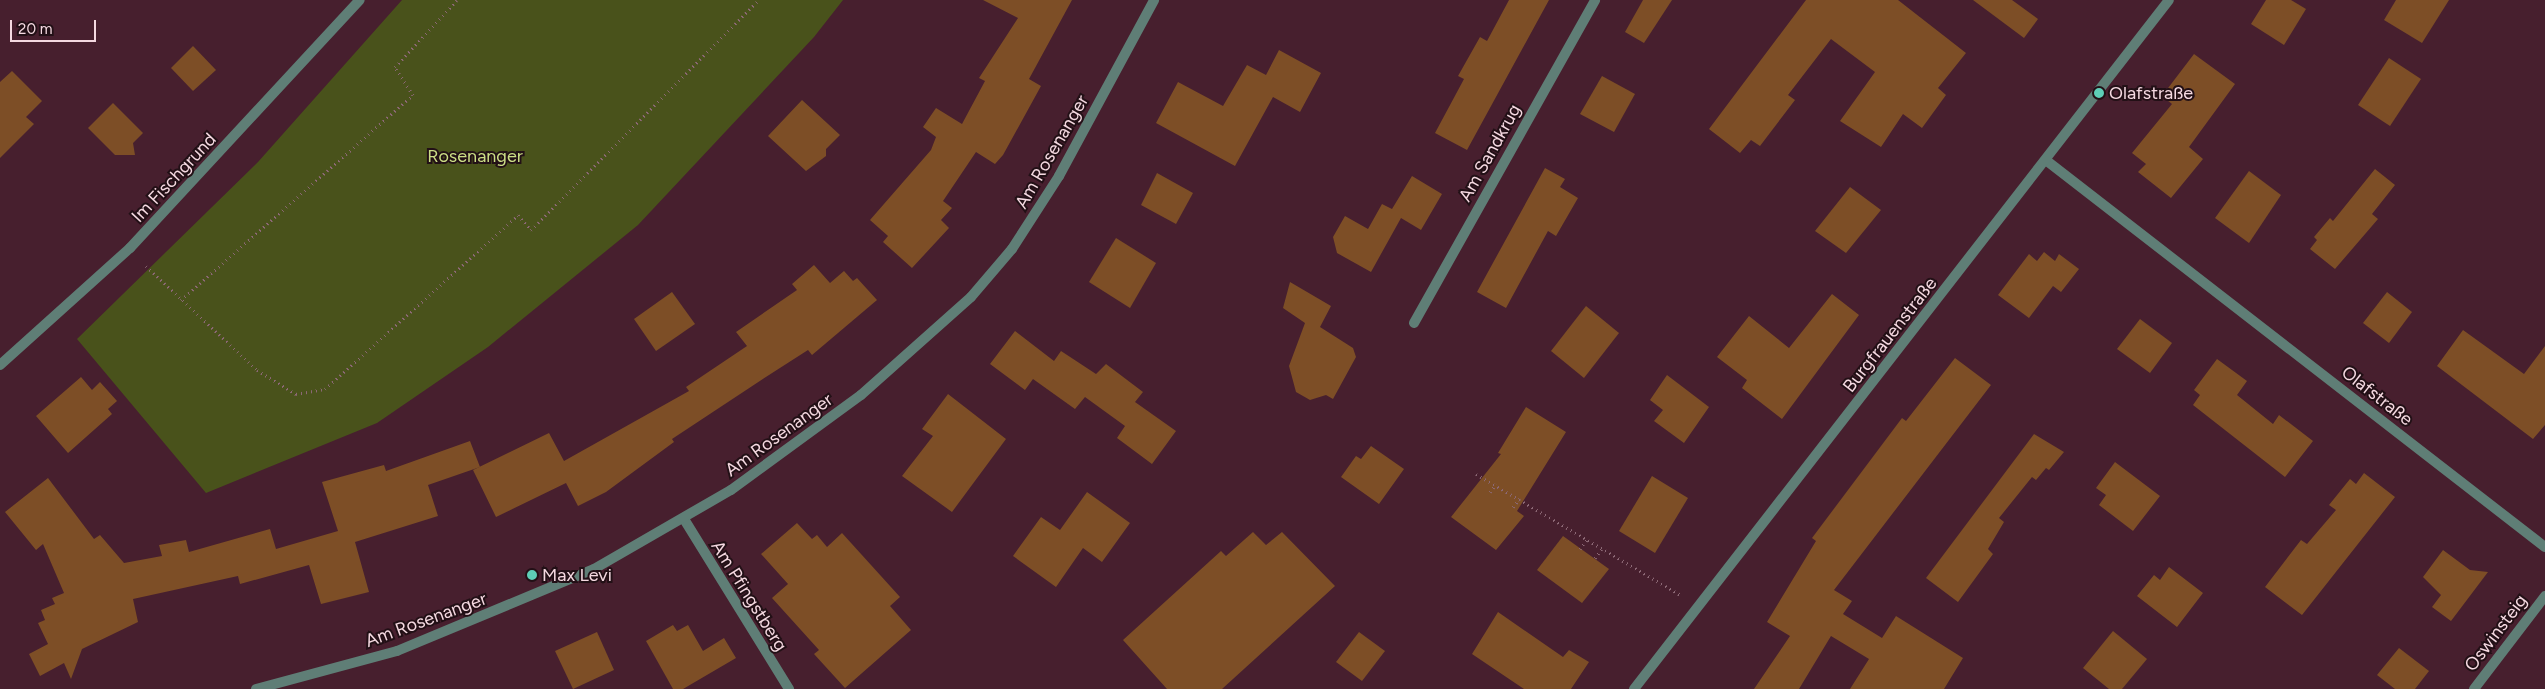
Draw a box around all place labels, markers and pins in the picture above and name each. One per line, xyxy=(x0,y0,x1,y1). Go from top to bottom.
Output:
place label: Olafstraße xyxy=(2109,82,2193,104)
marker: Olafstraße xyxy=(2093,87,2105,99)
place label: Max Levi xyxy=(542,564,612,586)
marker: Max Levi xyxy=(526,569,538,581)

